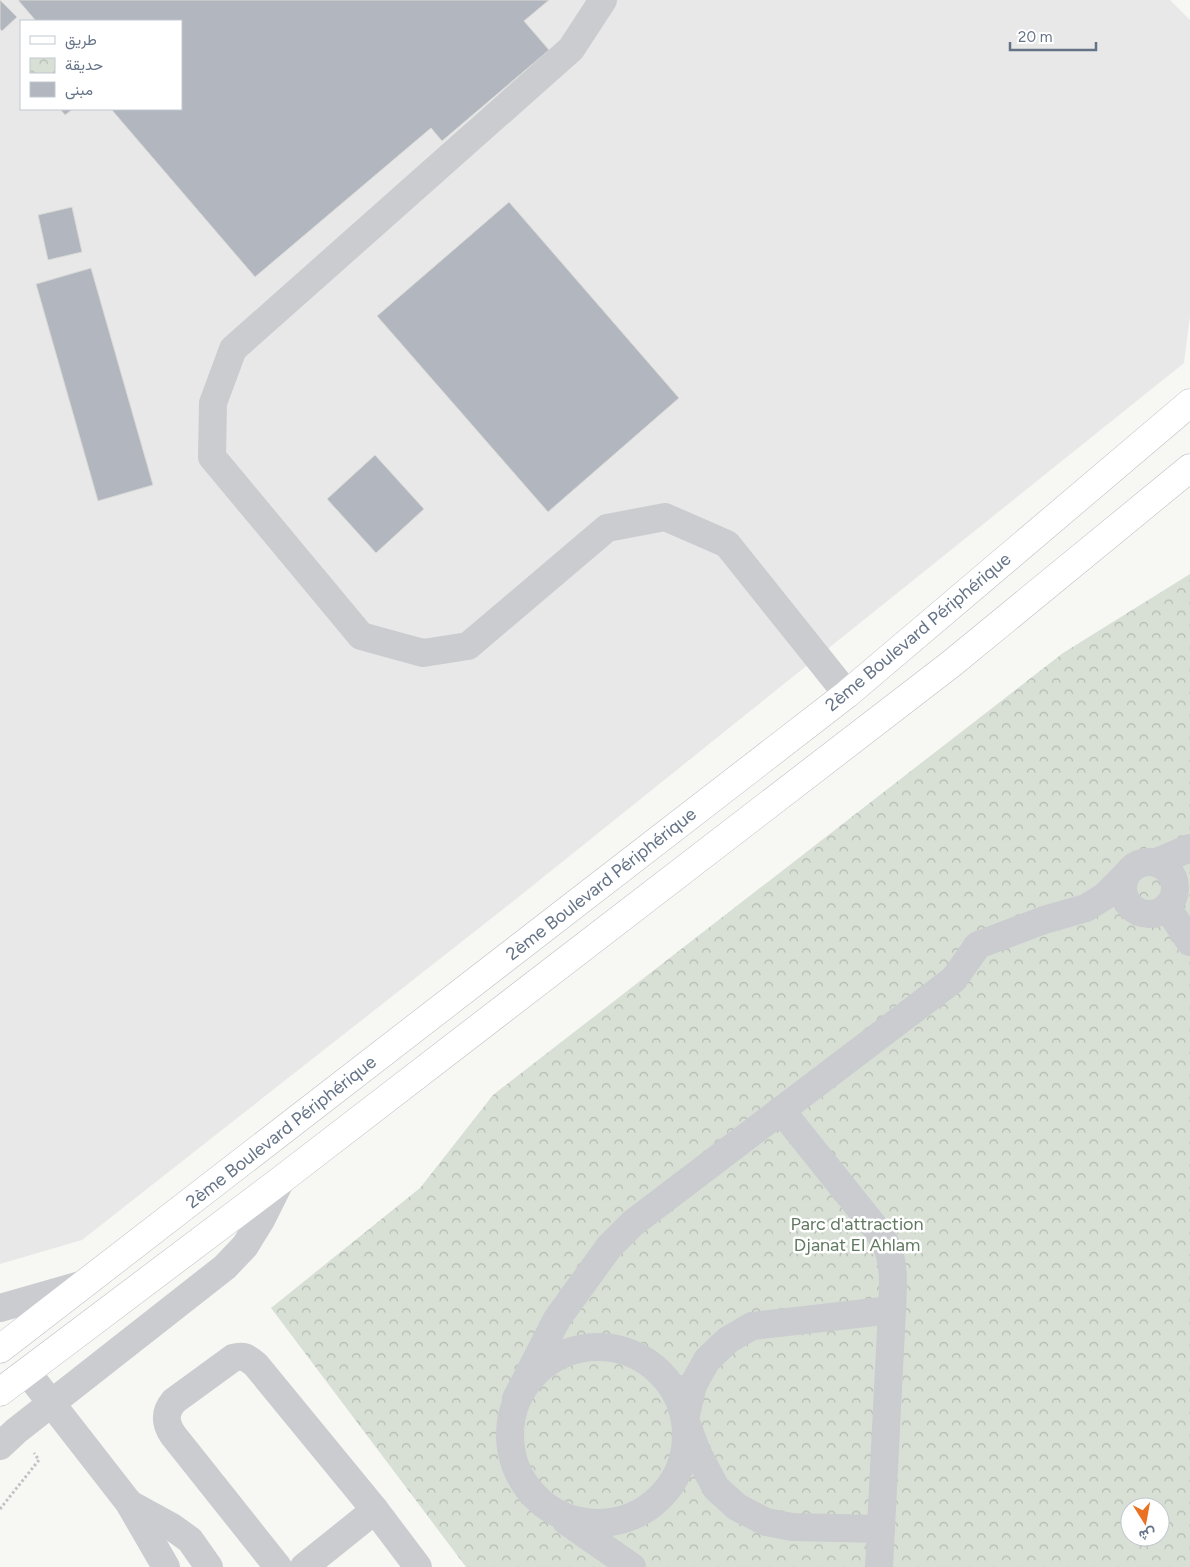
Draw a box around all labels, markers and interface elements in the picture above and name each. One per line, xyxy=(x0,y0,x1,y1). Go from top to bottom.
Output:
legend xyxy=(20,20,182,110)
scale bar xyxy=(1010,20,1096,52)
text: 20 m xyxy=(1018,28,1052,46)
text: طريق xyxy=(65,31,97,50)
text: حديقة xyxy=(65,56,103,74)
text: مبنى xyxy=(65,81,93,100)
street label: 2ème Boulevard Périphérique xyxy=(821,548,1015,716)
street label: 2ème Boulevard Périphérique xyxy=(501,803,701,965)
street label: 2ème Boulevard Périphérique xyxy=(181,1051,381,1213)
park label: Parc d'attraction Djanat El Ahlam xyxy=(790,1213,924,1256)
north arrow xyxy=(1120,1497,1170,1547)
text: ش xyxy=(1137,1524,1157,1544)

